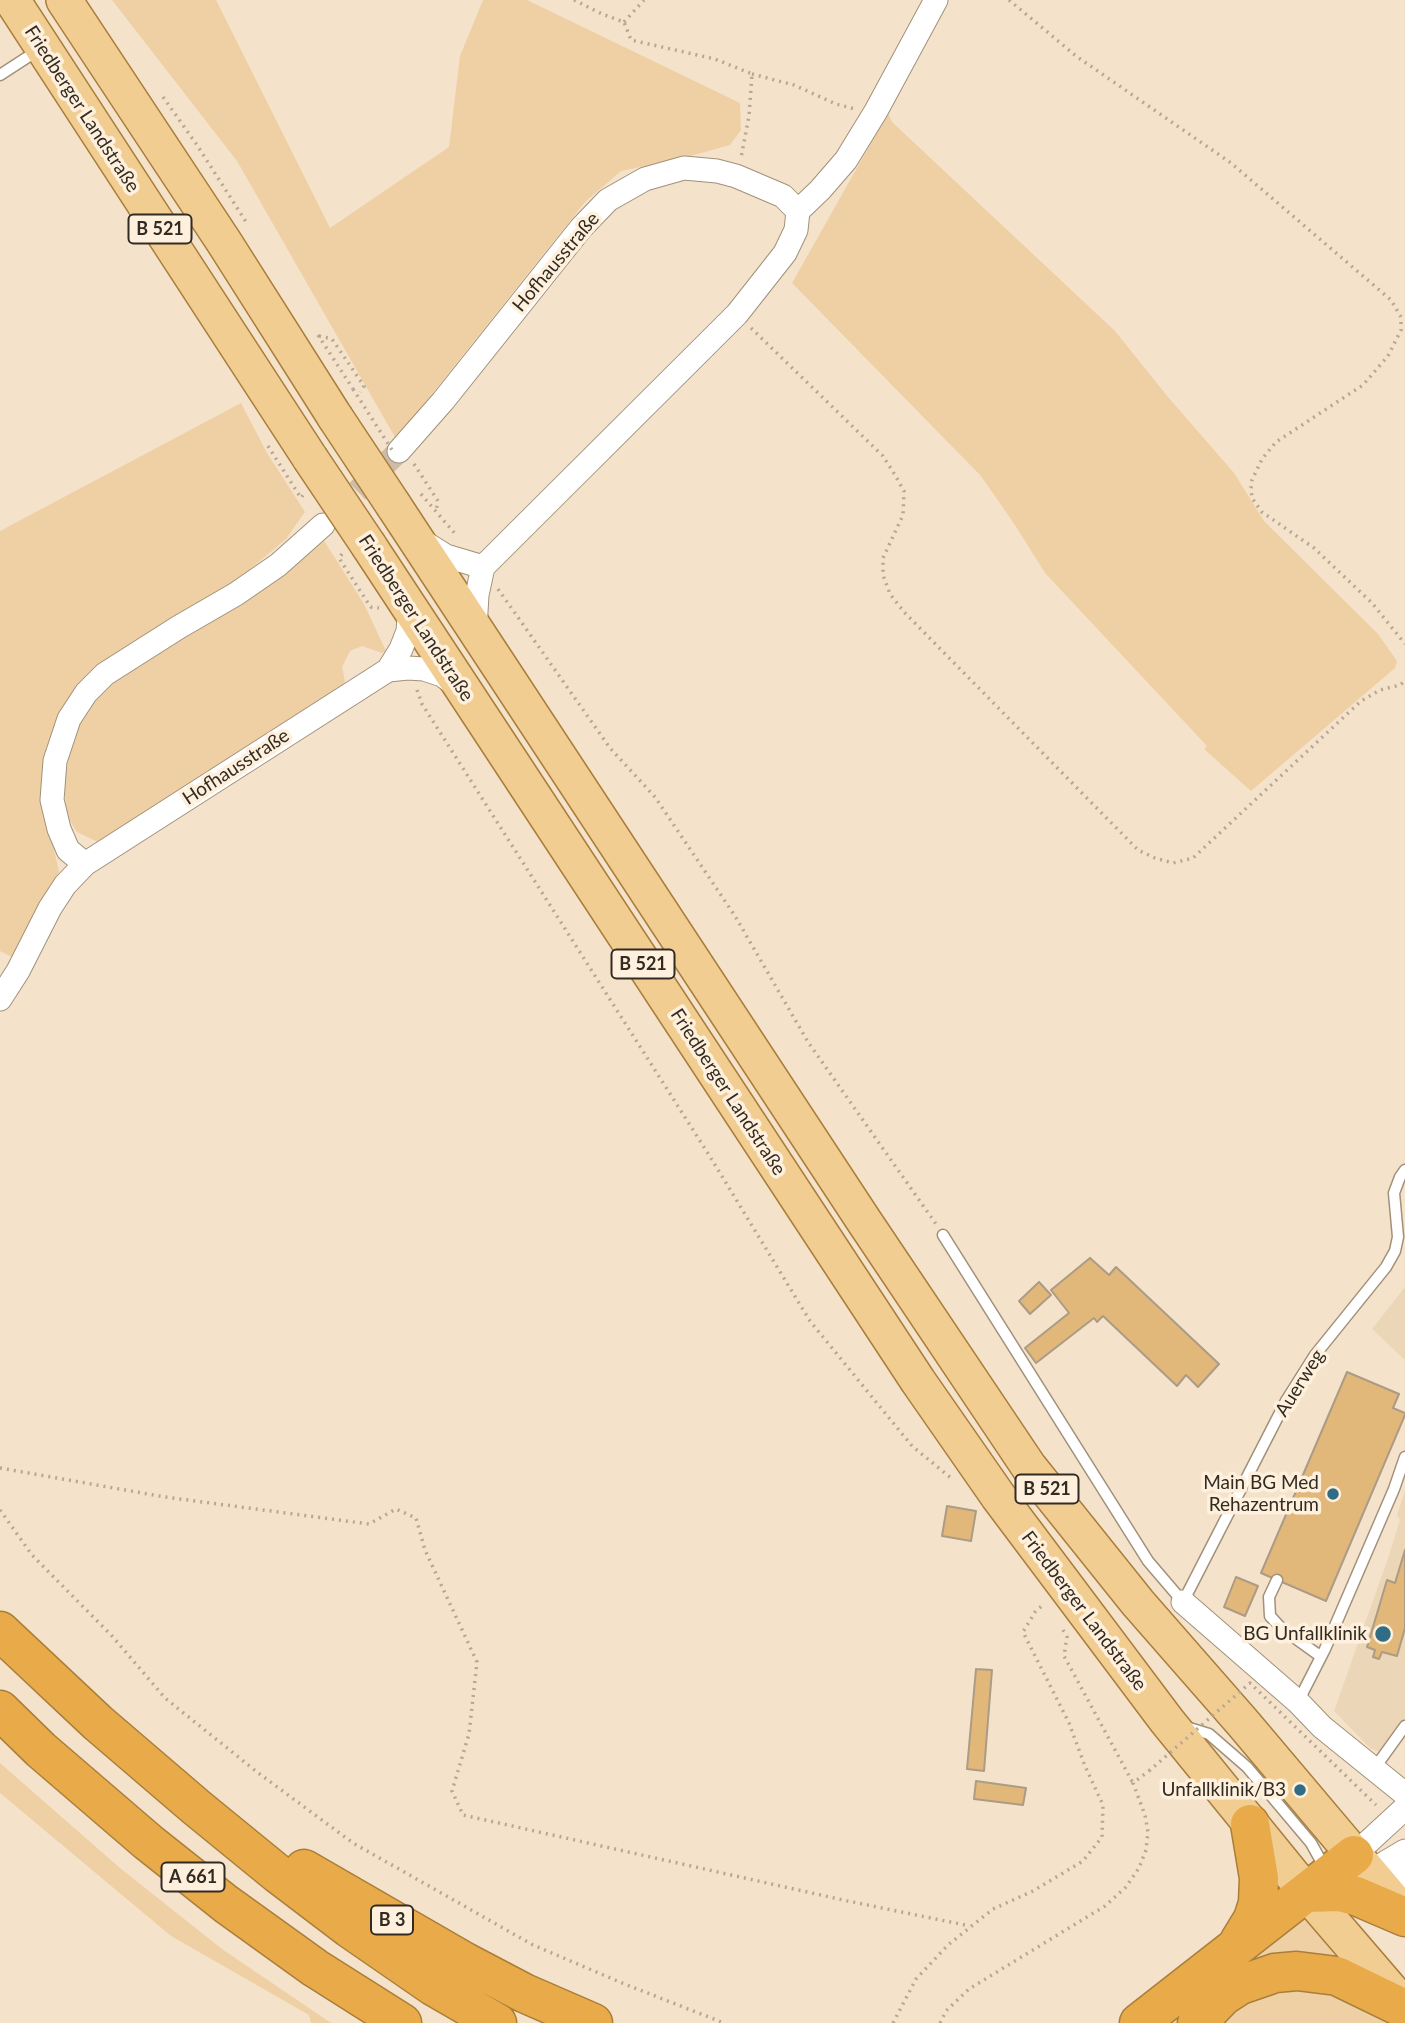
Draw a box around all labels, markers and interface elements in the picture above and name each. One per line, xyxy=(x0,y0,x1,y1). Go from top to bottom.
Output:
street label: Friedberger Landstraße xyxy=(20,22,144,196)
street label: Hofhausstraße xyxy=(508,208,604,316)
road number: B 521 xyxy=(128,214,192,244)
street label: Friedberger Landstraße xyxy=(354,531,478,705)
street label: Hofhausstraße xyxy=(178,724,294,810)
road number: B 521 xyxy=(612,950,674,979)
street label: Friedberger Landstraße xyxy=(666,1005,790,1179)
street label: Auerweg xyxy=(1270,1345,1330,1421)
place label: Main BG Med Rehazentrum xyxy=(1203,1472,1319,1516)
road number: B 521 xyxy=(1016,1474,1078,1504)
marker: Main BG Med Rehazentrum xyxy=(1325,1486,1341,1502)
street label: Friedberger Landstraße xyxy=(1017,1527,1151,1695)
place label: BG Unfallklinik xyxy=(1243,1623,1367,1645)
marker: BG Unfallklinik xyxy=(1373,1624,1393,1644)
place label: Unfallklinik/B3 xyxy=(1161,1779,1286,1801)
marker: Unfallklinik/B3 xyxy=(1292,1782,1308,1798)
road number: A 661 xyxy=(162,1863,224,1892)
road number: B 3 xyxy=(371,1906,413,1934)

